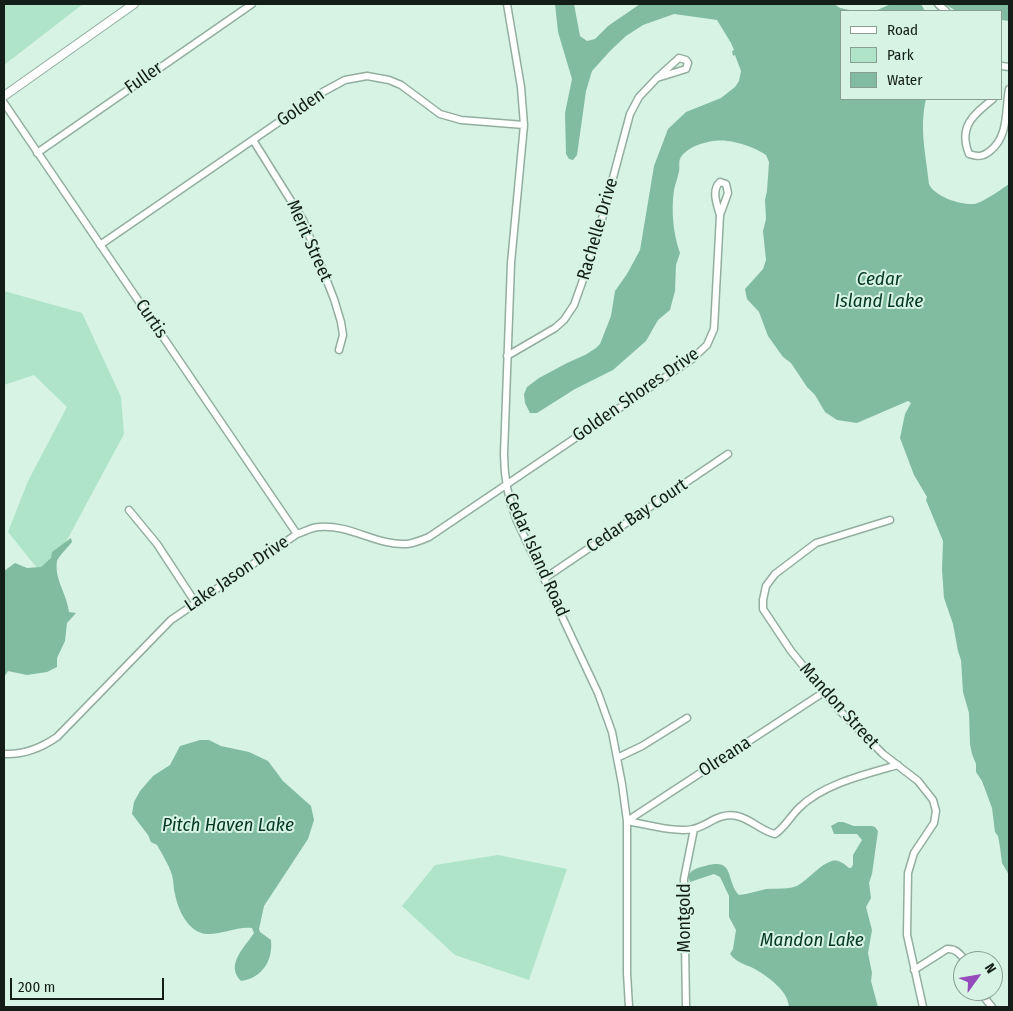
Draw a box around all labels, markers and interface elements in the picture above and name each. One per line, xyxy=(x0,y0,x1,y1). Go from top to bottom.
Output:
legend xyxy=(840,10,1003,100)
text: Road xyxy=(887,21,918,39)
text: Park xyxy=(887,46,914,64)
street label: Fuller xyxy=(121,57,167,99)
text: Water xyxy=(887,71,922,89)
street label: Golden xyxy=(273,84,329,132)
street label: Rachelle Drive xyxy=(573,175,623,283)
street label: Merit Street xyxy=(281,197,337,285)
water label: Cedar Island Lake xyxy=(835,269,923,313)
street label: Curtis xyxy=(130,295,172,343)
street label: Golden Shores Drive xyxy=(569,343,703,447)
street label: Cedar Bay Court xyxy=(582,474,692,558)
street label: Cedar Island Road xyxy=(499,490,573,620)
street label: Lake Jason Drive xyxy=(181,531,293,617)
street label: Mandon Street xyxy=(795,659,883,753)
street label: Olreana xyxy=(695,732,755,782)
water label: Pitch Haven Lake xyxy=(162,815,294,837)
street label: Montgold xyxy=(674,883,696,953)
water label: Mandon Lake xyxy=(760,930,864,952)
north arrow xyxy=(953,951,1003,1001)
text: N xyxy=(981,960,1000,976)
scale bar xyxy=(12,968,166,1000)
text: 200 m xyxy=(18,978,55,996)

